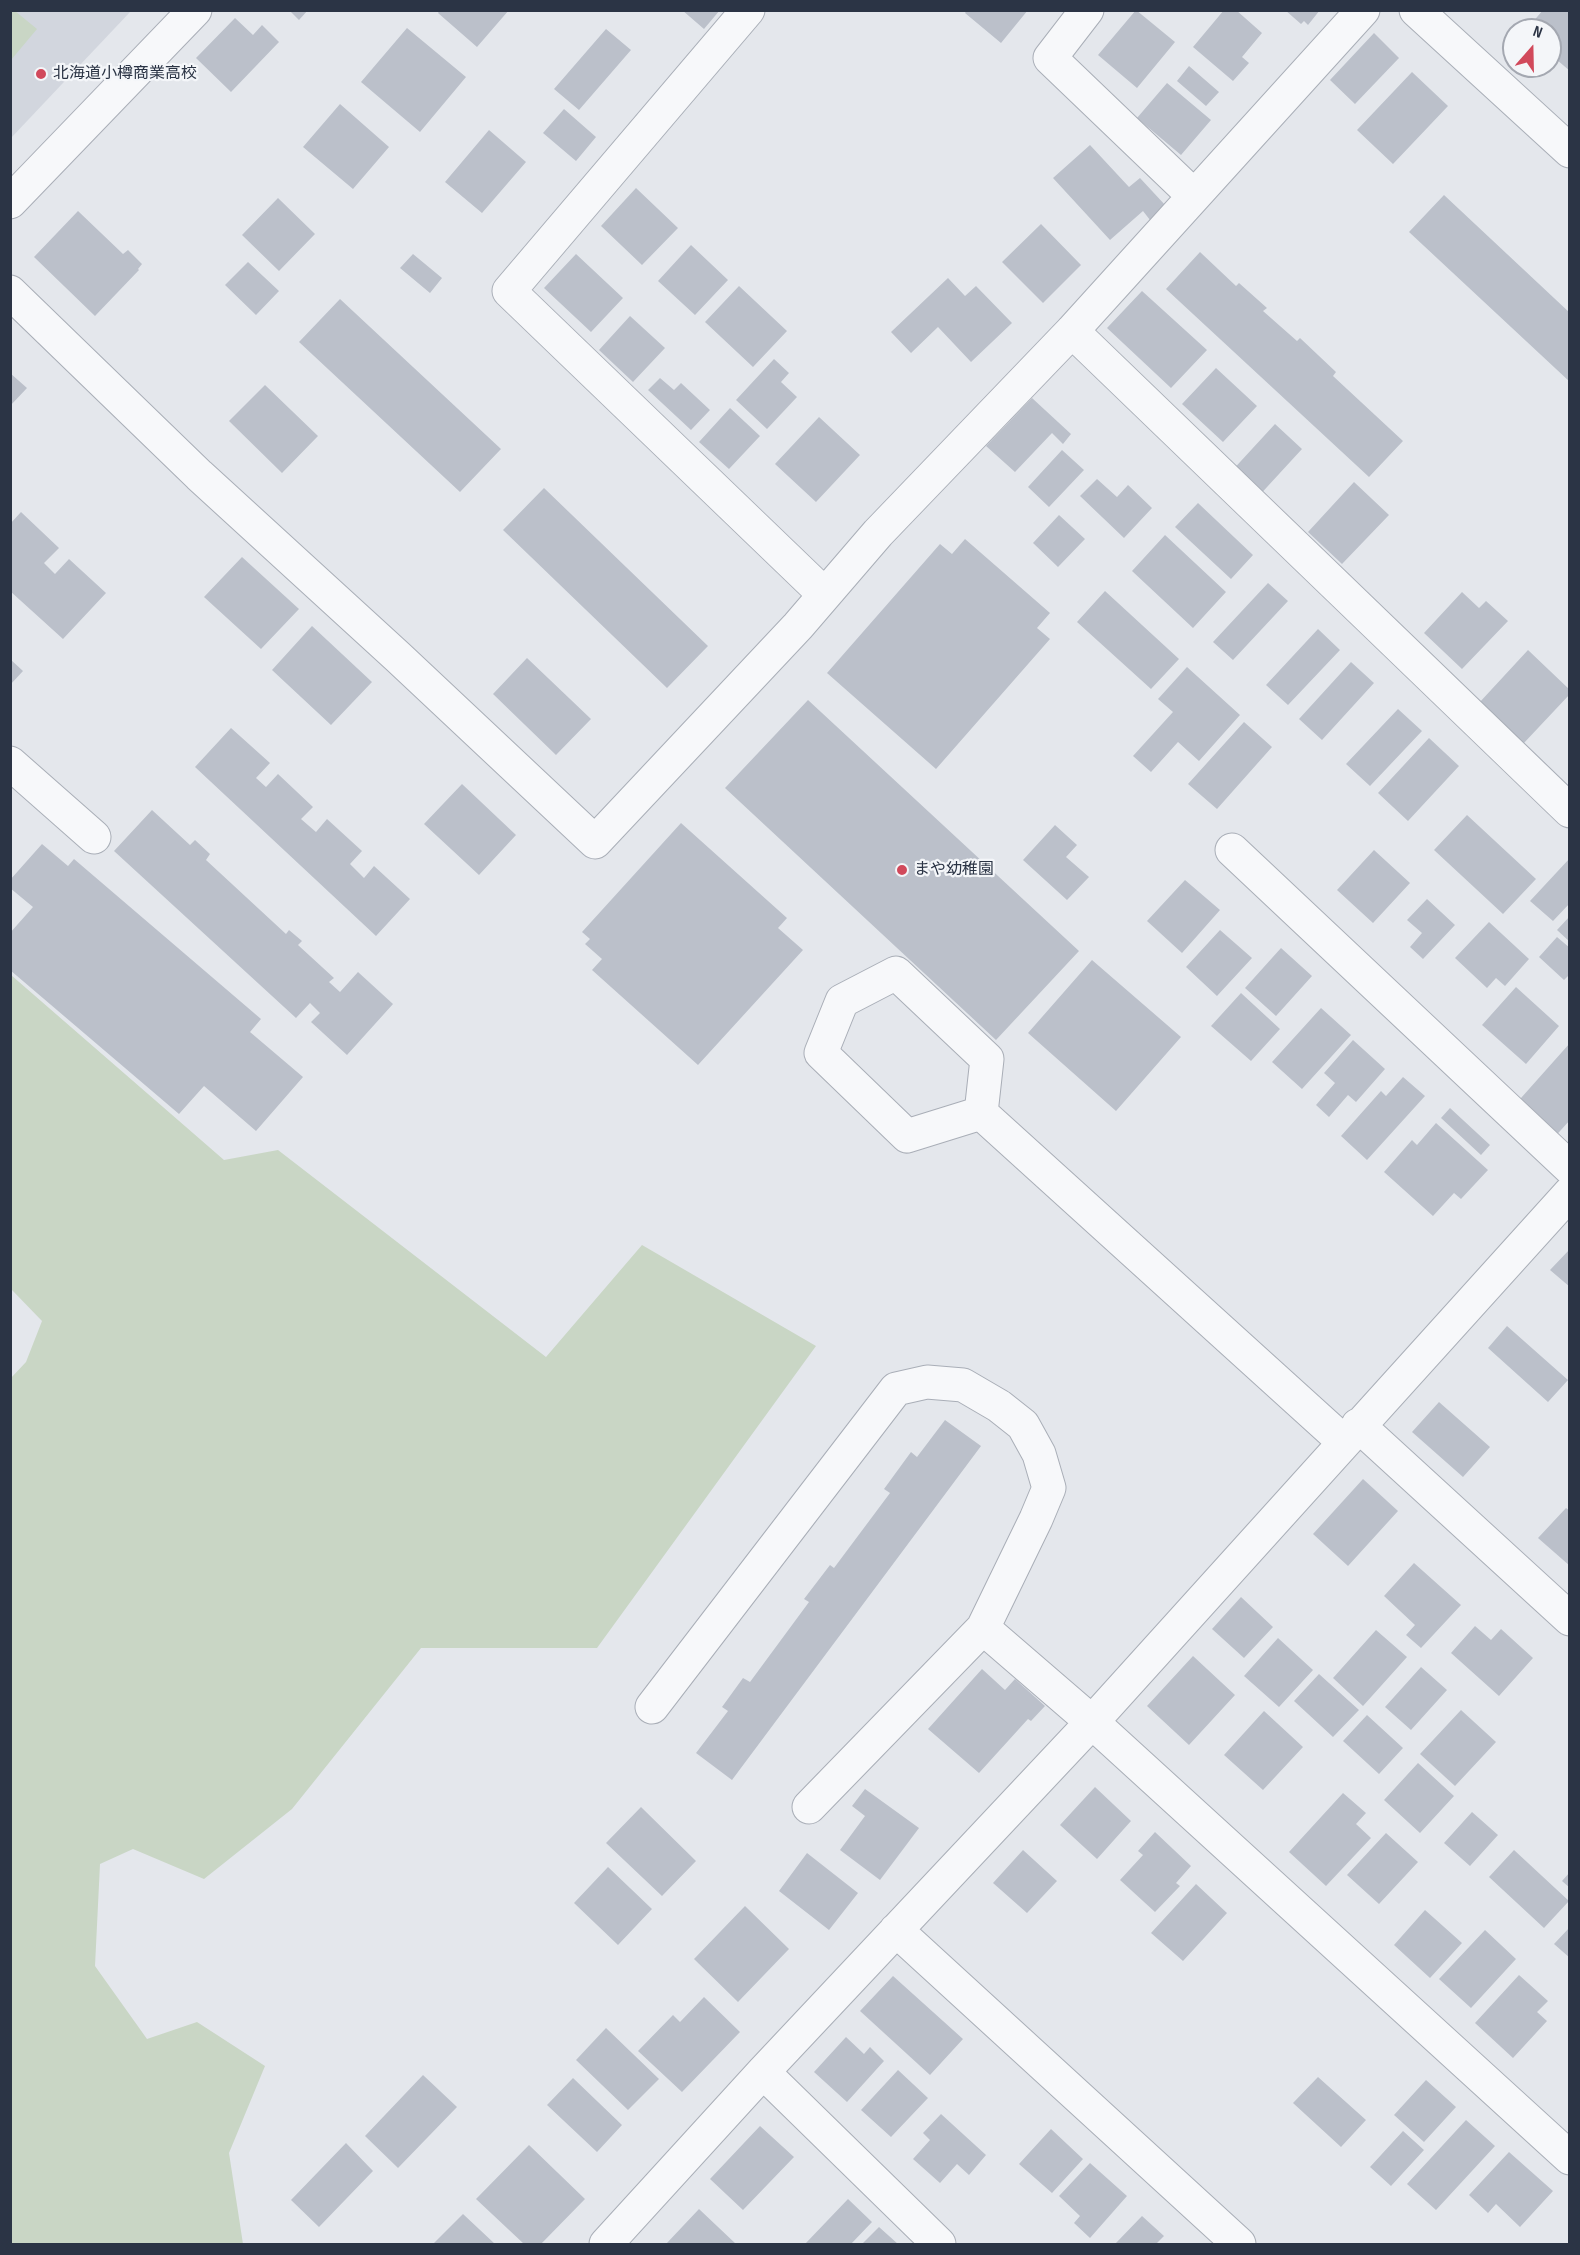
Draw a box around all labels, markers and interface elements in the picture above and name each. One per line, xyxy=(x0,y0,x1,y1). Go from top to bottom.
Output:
north arrow xyxy=(1502,18,1562,78)
text: N xyxy=(1530,22,1545,43)
place label: 北海道小樽商業高校 xyxy=(53,64,197,84)
marker: 北海道小樽商業高校 xyxy=(34,67,48,81)
place label: まや幼稚園 xyxy=(914,860,994,880)
marker: まや幼稚園 xyxy=(895,863,909,877)

